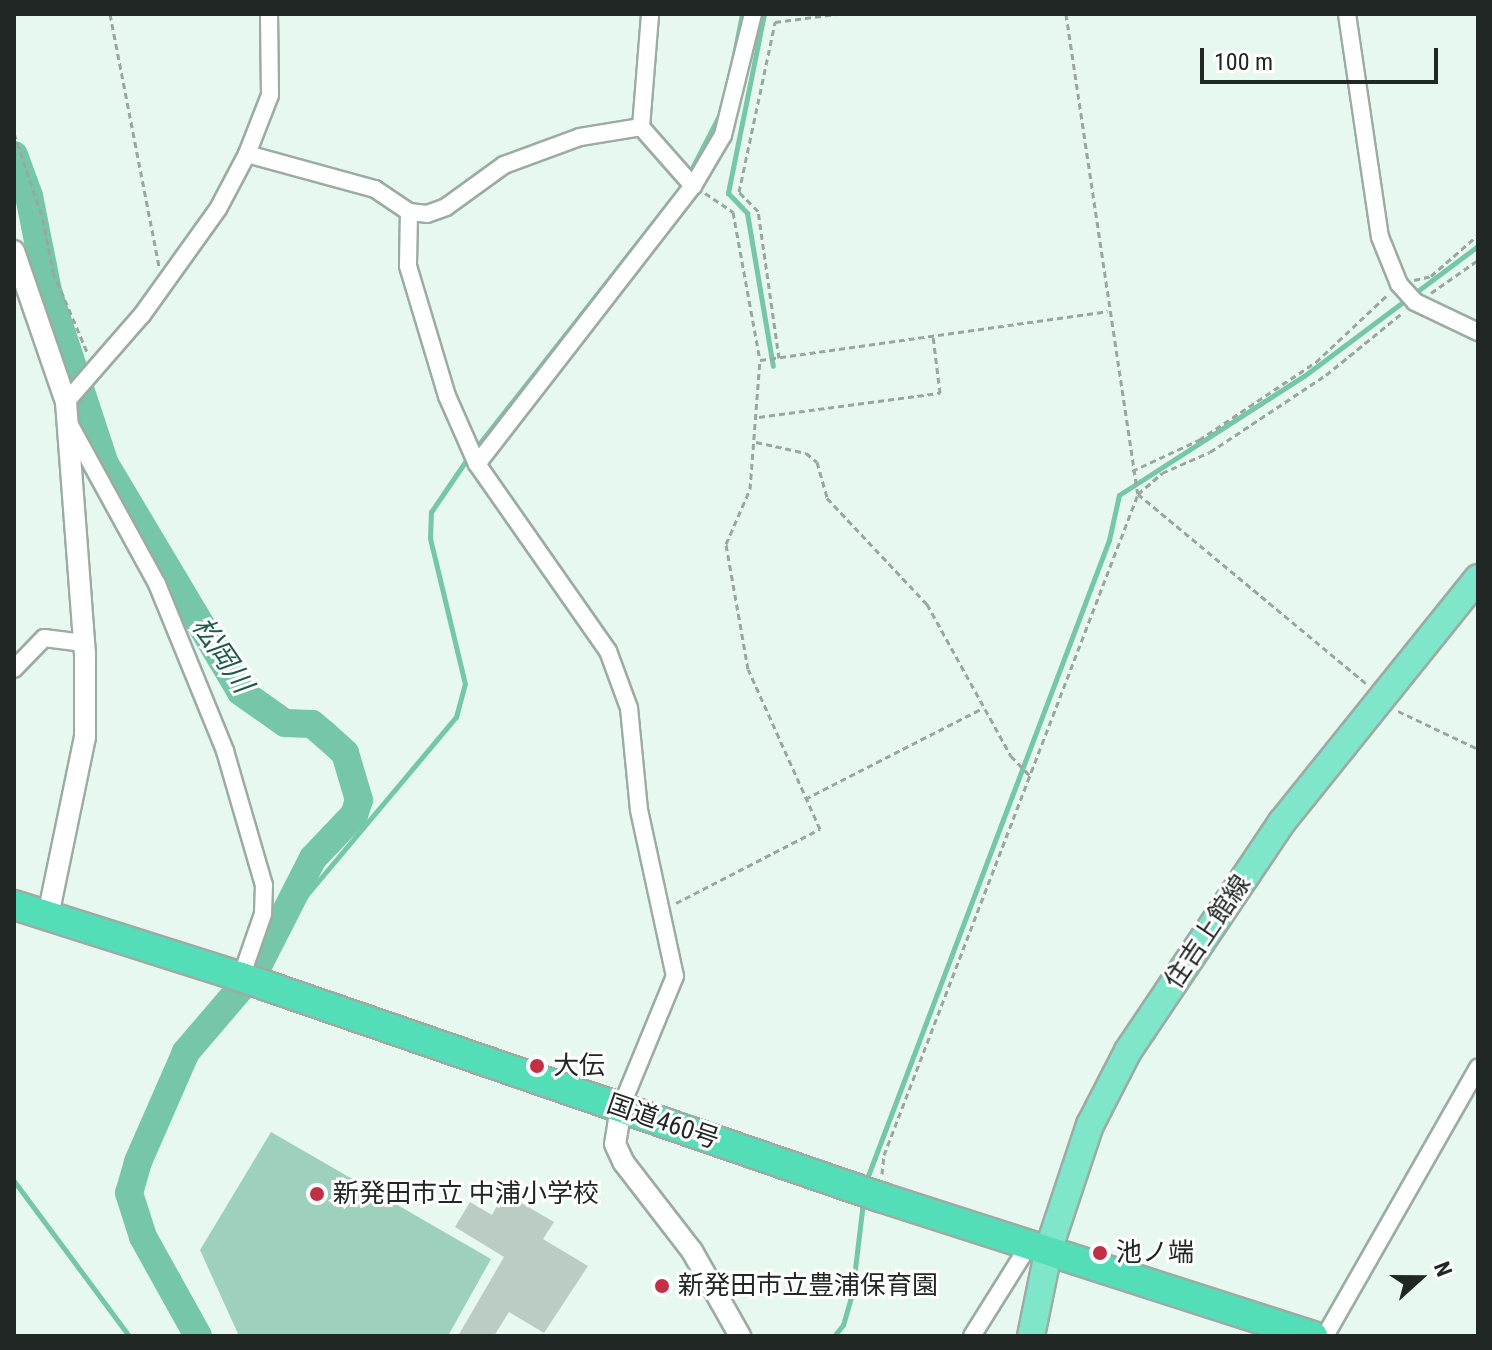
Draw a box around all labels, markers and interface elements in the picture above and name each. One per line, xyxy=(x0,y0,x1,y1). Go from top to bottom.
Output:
scale bar xyxy=(1204,32,1442,82)
text: 100 m xyxy=(1214,48,1273,76)
water label: 松岡川 xyxy=(185,611,259,699)
street label: 住吉上館線 xyxy=(1159,869,1257,995)
place label: 大伝 xyxy=(553,1050,605,1082)
marker: 大伝 xyxy=(528,1057,546,1075)
street label: 国道460号 xyxy=(603,1088,723,1156)
place label: 新発田市立 中浦小学校 xyxy=(333,1178,599,1210)
marker: 新発田市立 中浦小学校 xyxy=(308,1185,326,1203)
place label: 池ノ端 xyxy=(1116,1237,1194,1269)
north arrow xyxy=(1380,1238,1460,1318)
marker: 池ノ端 xyxy=(1091,1244,1109,1262)
text: N xyxy=(1429,1258,1457,1280)
place label: 新発田市立豊浦保育園 xyxy=(678,1270,938,1302)
marker: 新発田市立豊浦保育園 xyxy=(653,1277,671,1295)

